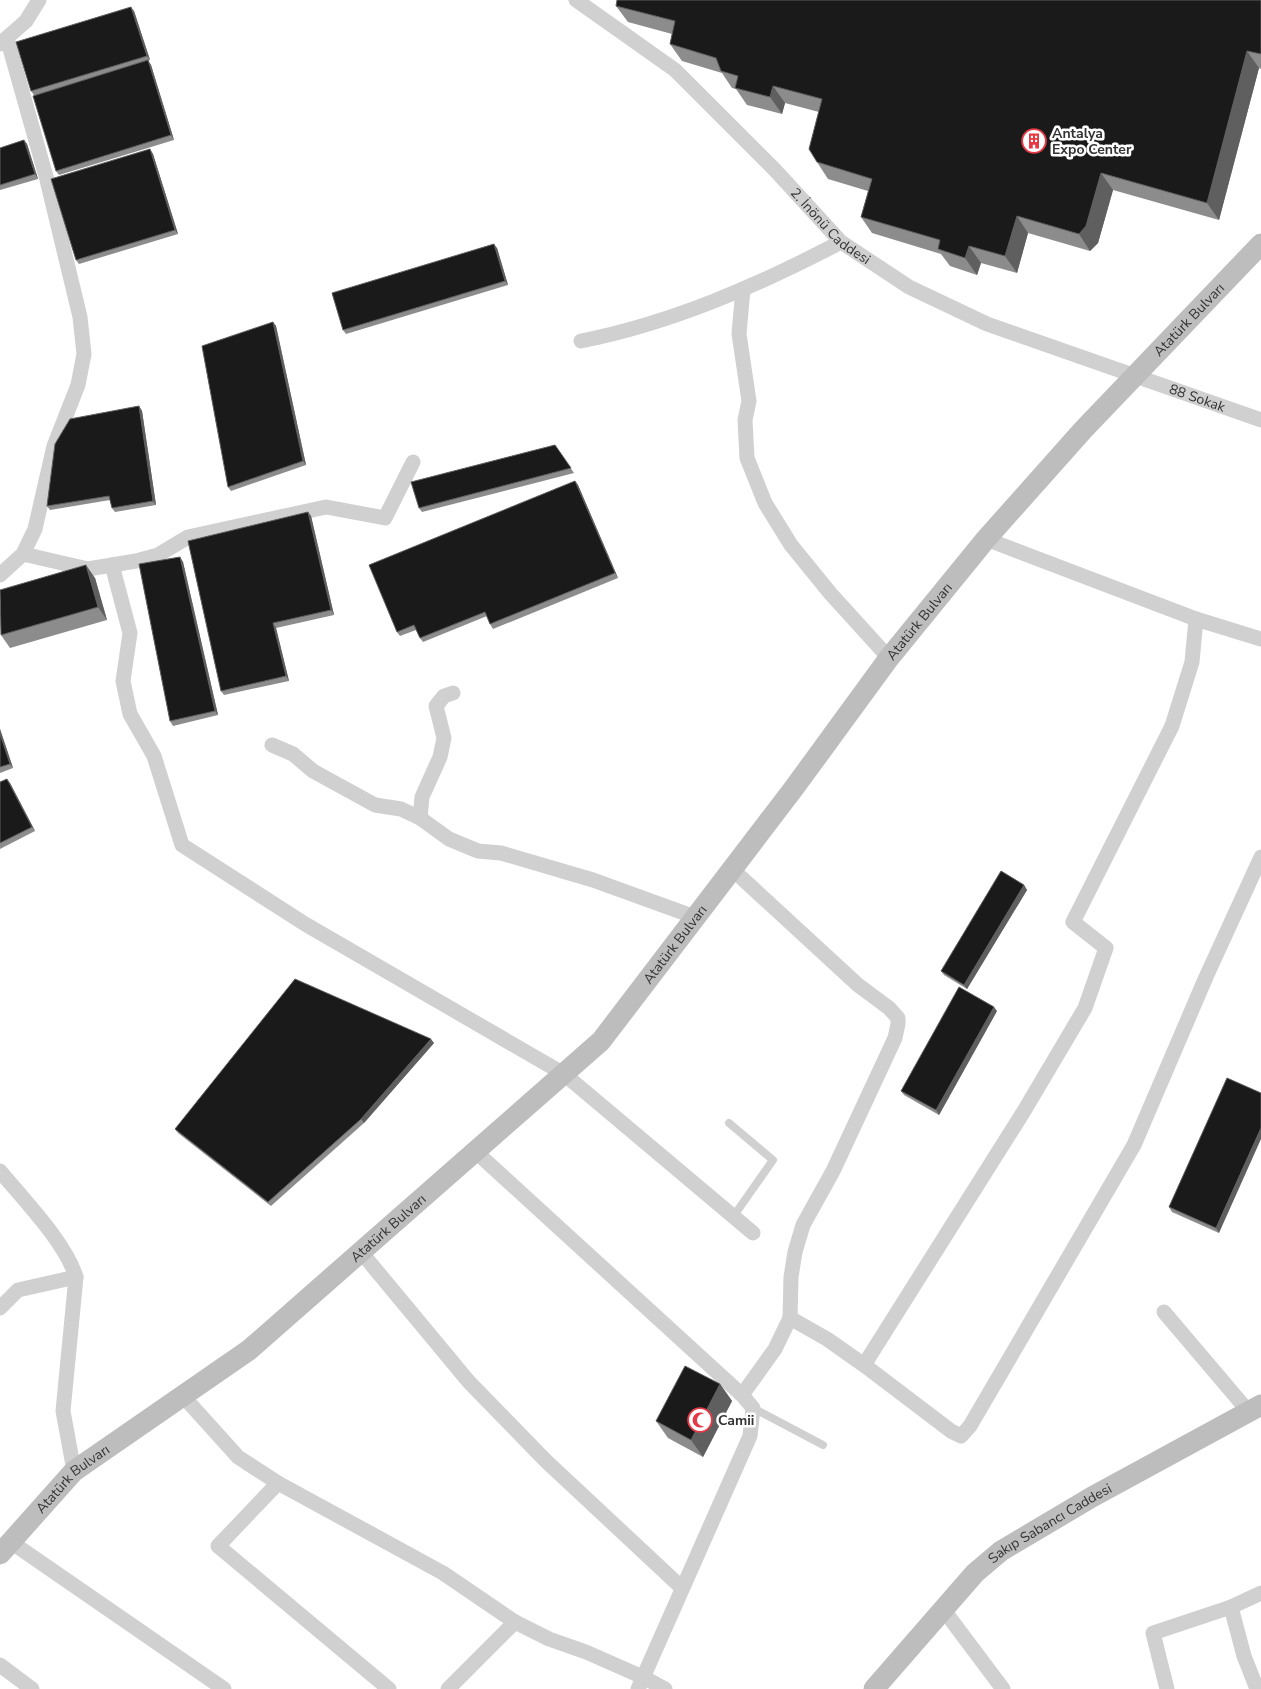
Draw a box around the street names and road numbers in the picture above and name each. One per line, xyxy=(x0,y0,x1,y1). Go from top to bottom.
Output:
street label: 2. İnönü Caddesi xyxy=(786,184,874,269)
street label: Atatürk Bulvarı xyxy=(1149,279,1228,360)
street label: 88 Sokak xyxy=(1167,379,1229,417)
street label: Atatürk Bulvarı xyxy=(882,578,956,664)
street label: Atatürk Bulvarı xyxy=(638,901,711,988)
street label: Atatürk Bulvarı xyxy=(346,1189,430,1266)
street label: Atatürk Bulvarı xyxy=(31,1440,113,1517)
street label: Sakıp Sabancı Caddesi xyxy=(984,1479,1115,1568)

